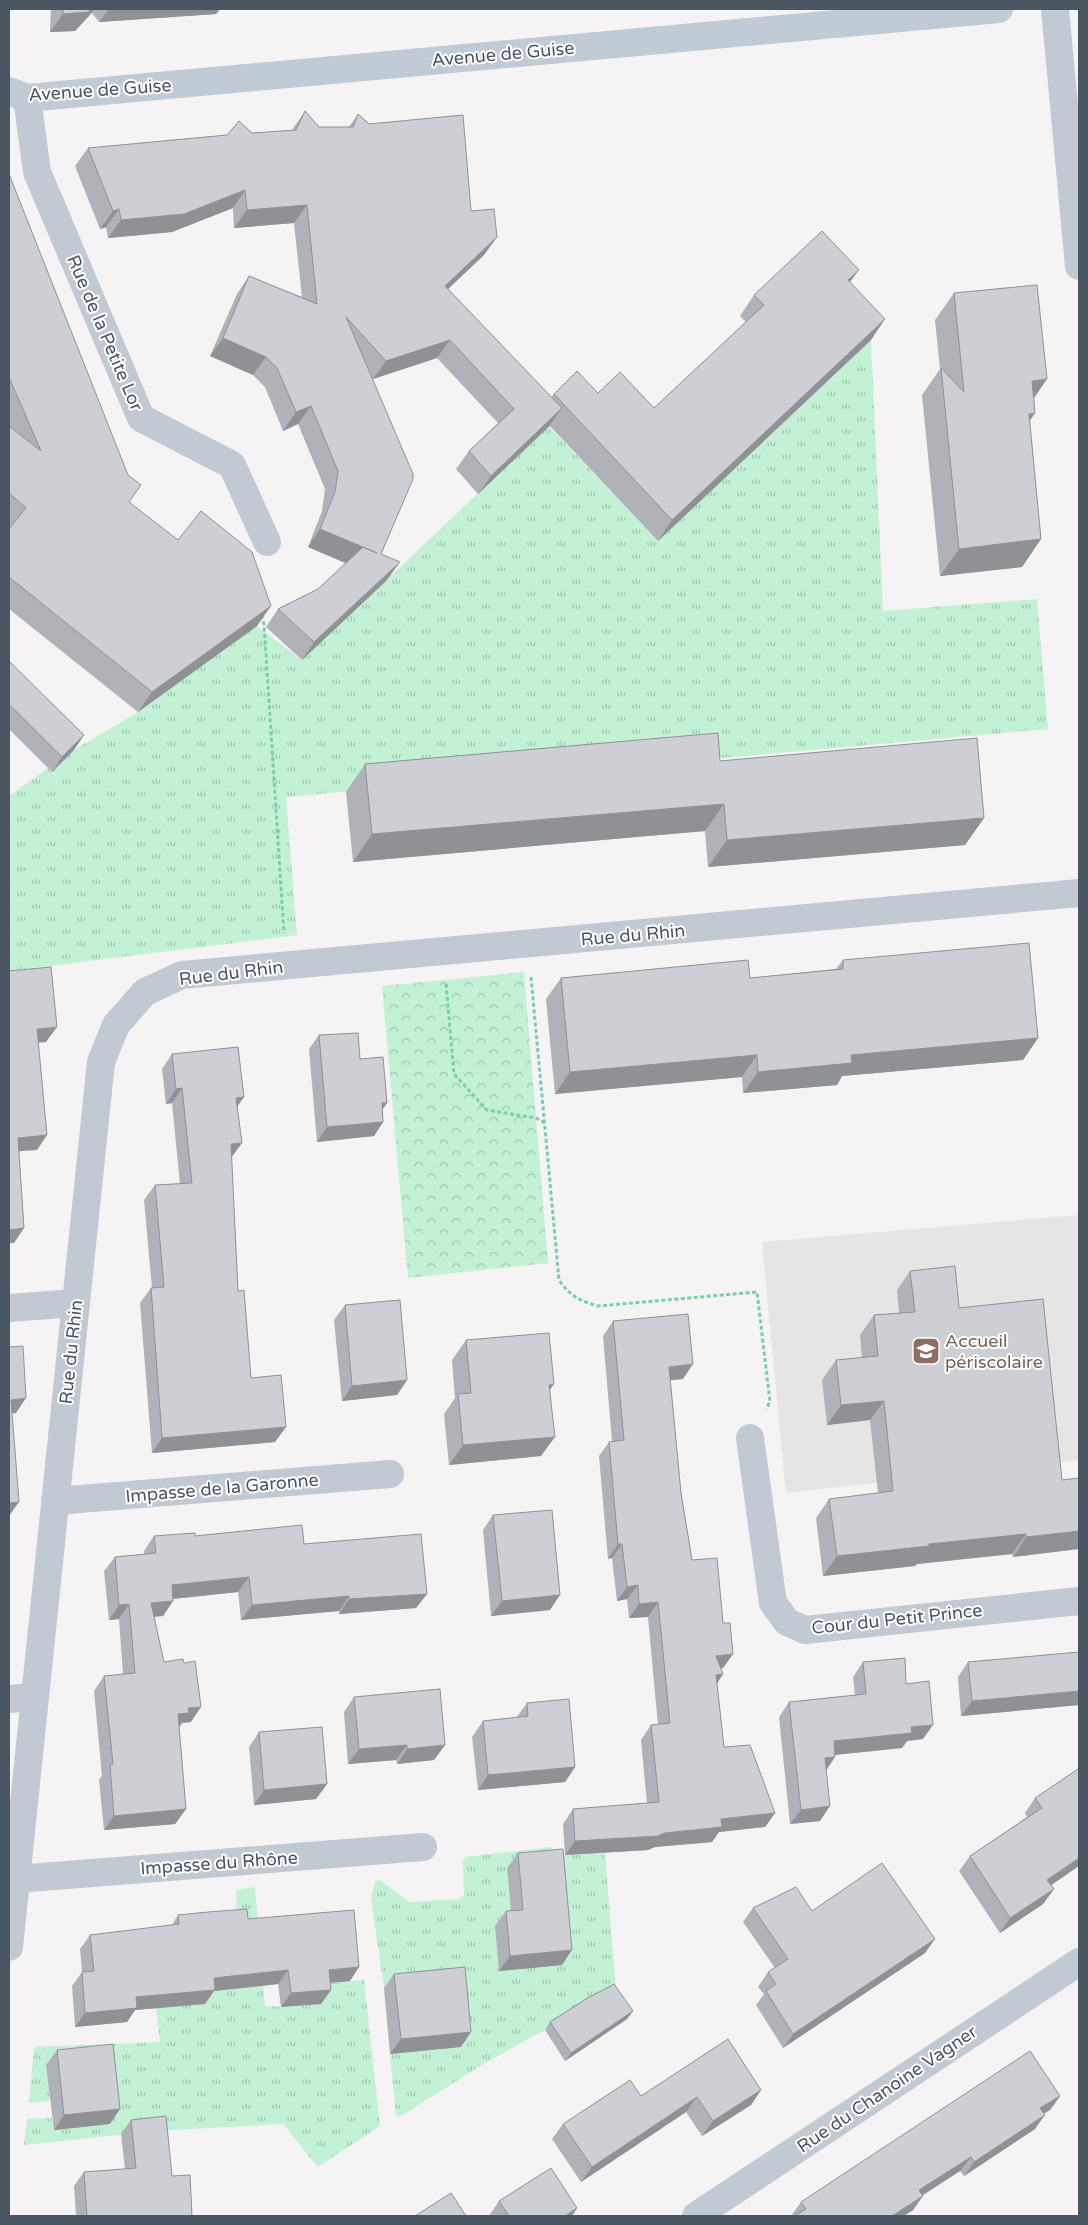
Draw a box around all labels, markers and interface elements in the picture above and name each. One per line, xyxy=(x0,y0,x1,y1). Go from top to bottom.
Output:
street label: Avenue de Guise xyxy=(431,37,575,71)
street label: Avenue de Guise xyxy=(28,74,172,106)
street label: Rue de la Petite Lor xyxy=(62,252,148,414)
street label: Rue du Rhin xyxy=(580,919,686,951)
street label: Rue du Rhin xyxy=(178,956,284,990)
street label: Rue du Rhin xyxy=(55,1299,87,1405)
place label: Accueil périscolaire xyxy=(945,1330,1043,1373)
school or university icon: Accueil périscolaire xyxy=(911,1336,941,1366)
street label: Impasse de la Garonne xyxy=(124,1469,320,1507)
street label: Cour du Petit Prince xyxy=(810,1599,984,1639)
street label: Impasse du Rhône xyxy=(139,1847,299,1879)
street label: Rue du Chanoine Vagner xyxy=(793,2020,981,2158)

